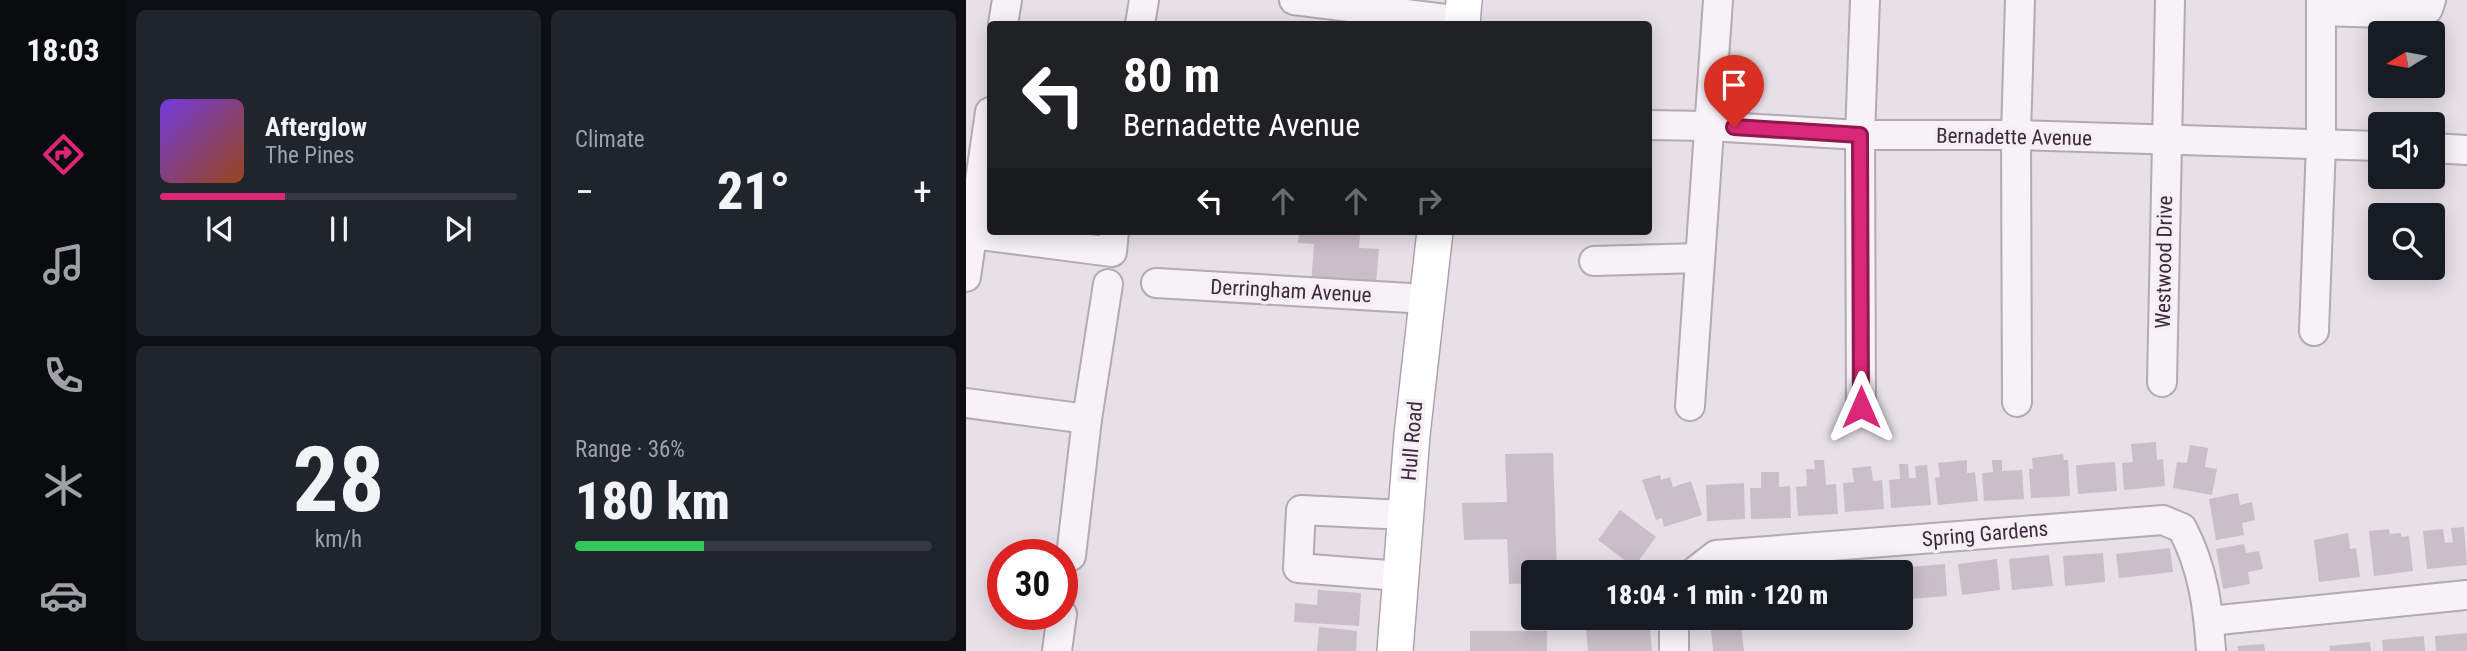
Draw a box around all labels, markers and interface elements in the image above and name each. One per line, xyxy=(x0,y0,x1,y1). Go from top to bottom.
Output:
north arrow xyxy=(2368,21,2445,98)
map controls xyxy=(2368,21,2445,280)
text: 18:03 xyxy=(26,31,100,69)
text: 80 m xyxy=(1123,47,1220,104)
icon: left xyxy=(1008,49,1099,140)
pin xyxy=(1704,55,1764,127)
icon: arrive xyxy=(1715,66,1753,104)
text: Bernadette Avenue xyxy=(1123,106,1360,144)
text: Afterglow xyxy=(265,112,367,142)
button: sound xyxy=(2368,112,2445,189)
street label: Bernadette Avenue xyxy=(1936,124,2092,150)
text: Climate xyxy=(575,126,645,153)
icon: directions xyxy=(39,130,88,179)
text: The Pines xyxy=(265,142,355,169)
text: 21° xyxy=(717,161,790,222)
text: − xyxy=(575,170,594,214)
text: + xyxy=(913,170,932,214)
icon: left xyxy=(1191,182,1229,220)
icon: ahead xyxy=(1264,182,1302,220)
icon: ahead xyxy=(1337,182,1375,220)
icon: right xyxy=(1410,182,1448,220)
street label: Westwood Drive xyxy=(2151,195,2177,329)
button: search xyxy=(2368,203,2445,280)
icon: previous xyxy=(201,210,239,248)
icon: pause xyxy=(320,210,358,248)
icon: next xyxy=(439,210,477,248)
icon: music xyxy=(39,240,88,289)
street label: Derringham Avenue xyxy=(1210,275,1372,307)
icon: phone xyxy=(39,351,88,400)
position arrow xyxy=(1824,370,1898,444)
street label: Hull Road xyxy=(1397,400,1427,482)
text: 28 xyxy=(293,427,384,533)
text: Range · 36% xyxy=(575,436,685,463)
icon: climate xyxy=(39,461,88,510)
text: 180 km xyxy=(575,471,730,532)
street label: Spring Gardens xyxy=(1921,517,2049,551)
text: km/h xyxy=(315,526,362,553)
speed limit sign: 30 xyxy=(987,539,1078,630)
icon: car xyxy=(39,571,88,620)
text: 18:04 · 1 min · 120 m xyxy=(1606,580,1828,610)

